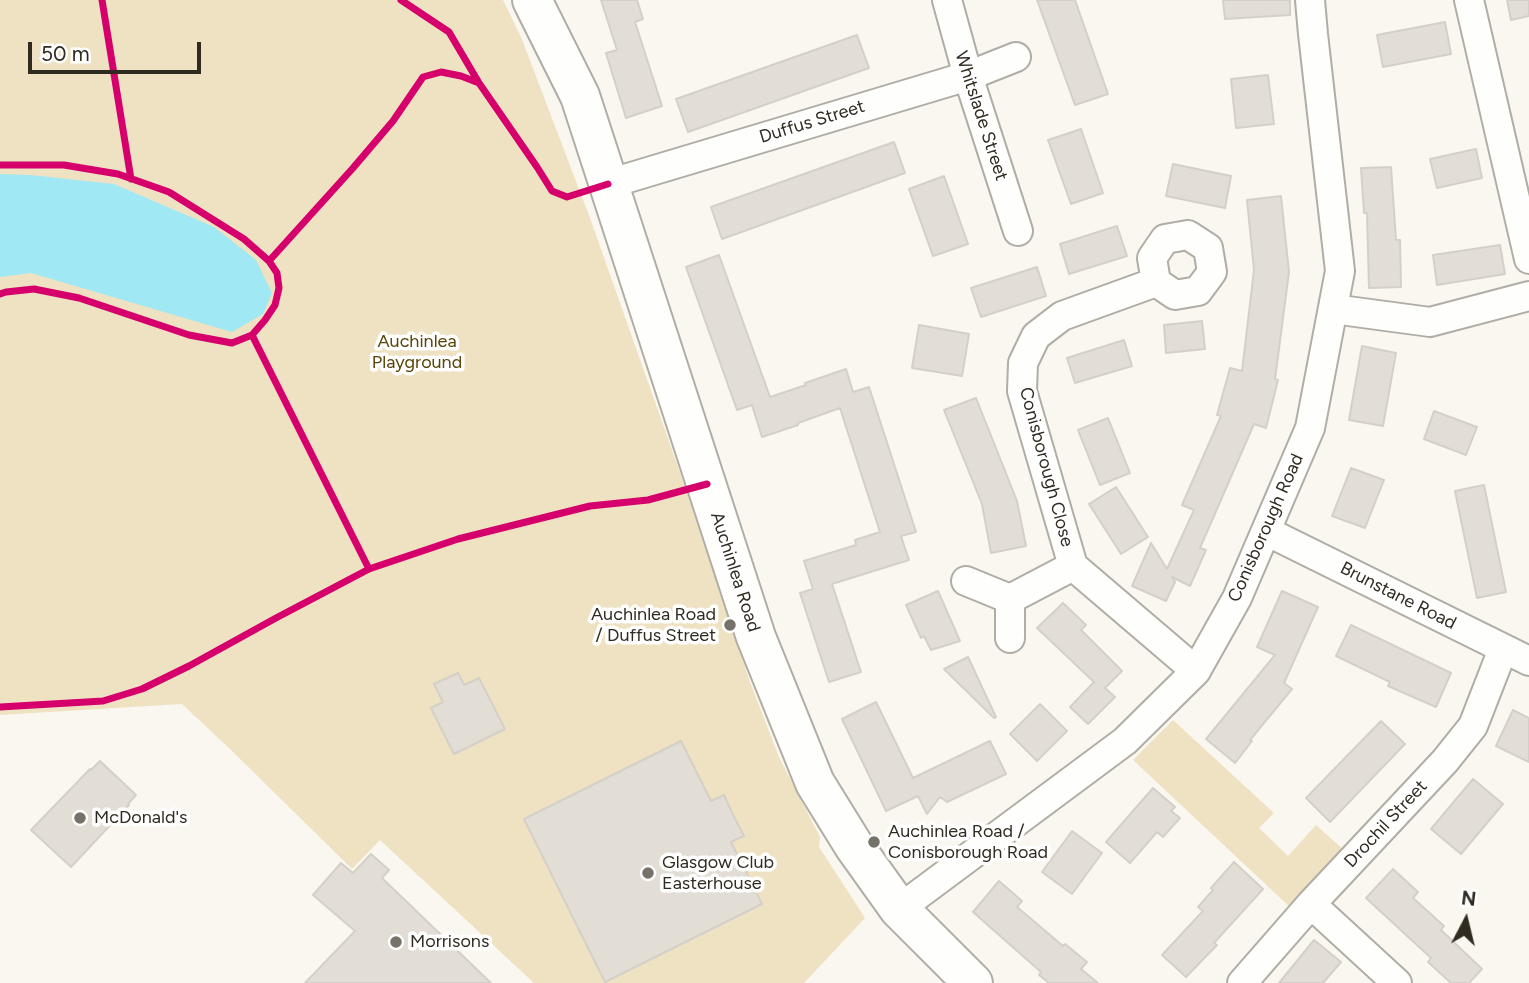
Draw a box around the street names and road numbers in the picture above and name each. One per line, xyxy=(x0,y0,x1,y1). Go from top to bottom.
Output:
street label: Whitslade Street xyxy=(950,48,1012,184)
street label: Duffus Street xyxy=(757,96,867,148)
street label: Conisborough Close xyxy=(1014,385,1078,549)
street label: Conisborough Road xyxy=(1224,450,1308,606)
street label: Auchinlea Road xyxy=(705,509,765,635)
street label: Brunstane Road xyxy=(1336,557,1460,635)
street label: Drochil Street xyxy=(1340,776,1432,872)

